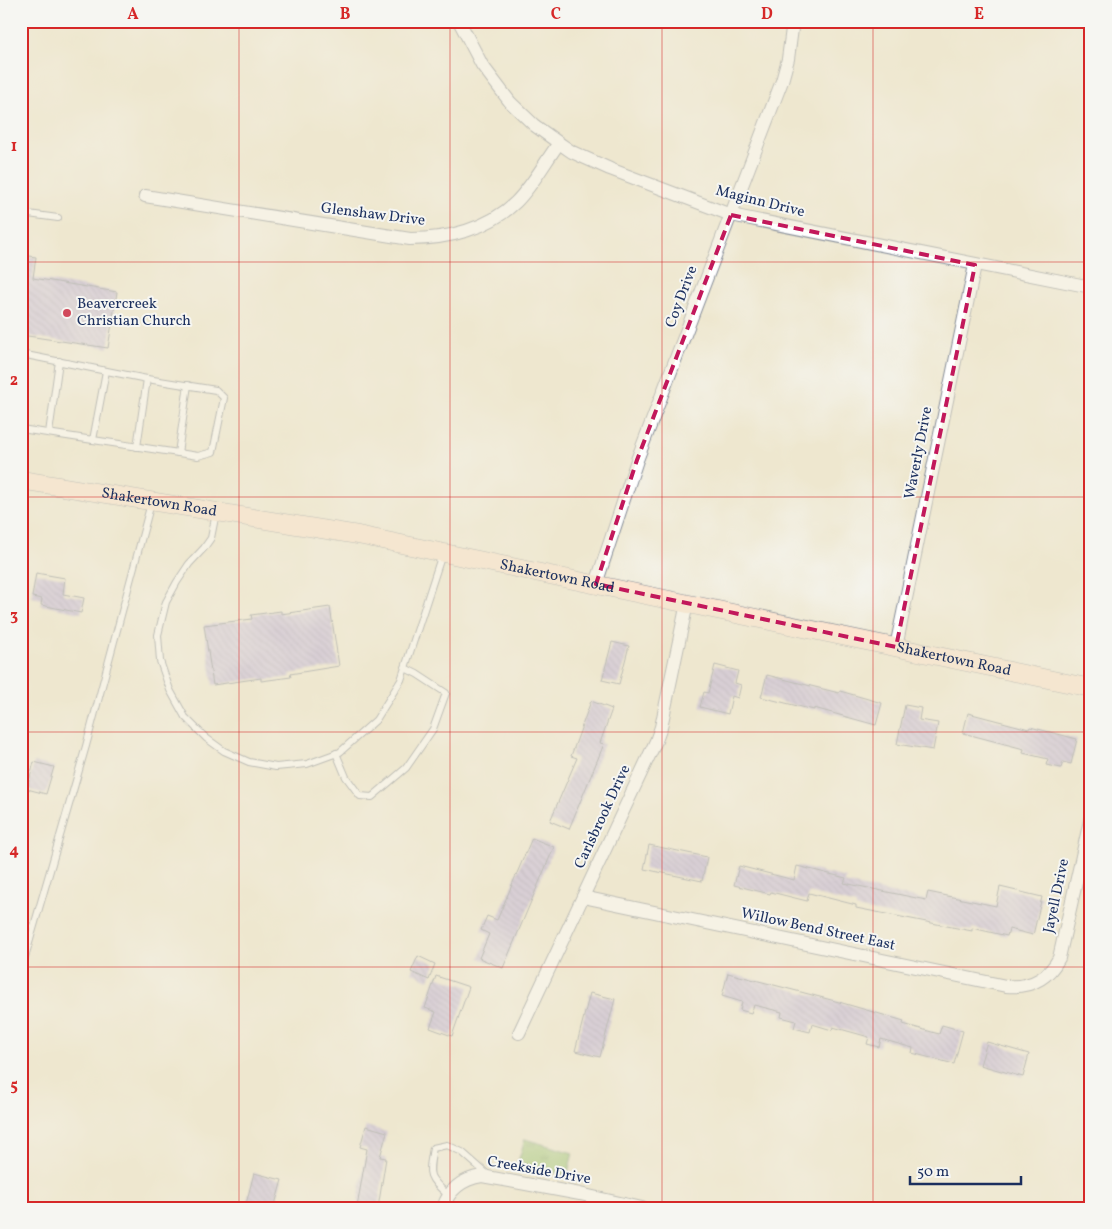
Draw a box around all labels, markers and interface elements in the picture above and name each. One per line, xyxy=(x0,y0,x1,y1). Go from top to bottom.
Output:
text: A xyxy=(127,4,139,26)
text: B xyxy=(340,4,351,26)
text: C xyxy=(551,4,561,26)
text: D xyxy=(761,4,773,26)
text: E xyxy=(974,4,984,26)
text: 1 xyxy=(11,136,17,158)
street label: Maginn Drive xyxy=(713,181,807,223)
street label: Glenshaw Drive xyxy=(320,198,426,232)
street label: Coy Drive xyxy=(661,263,703,331)
place label: Beavercreek Christian Church xyxy=(77,294,191,332)
marker: Beavercreek Christian Church xyxy=(61,307,73,319)
text: 2 xyxy=(10,370,18,392)
street label: Waverly Drive xyxy=(900,405,938,501)
street label: Shakertown Road xyxy=(100,483,218,522)
street label: Shakertown Road xyxy=(498,554,616,599)
text: 3 xyxy=(10,605,18,627)
street label: Shakertown Road xyxy=(894,637,1013,682)
street label: Carlsbrook Drive xyxy=(570,762,636,872)
text: 4 xyxy=(9,840,19,862)
street label: Jayell Drive xyxy=(1039,857,1075,935)
street label: Willow Bend Street East xyxy=(739,903,897,957)
text: 5 xyxy=(10,1075,18,1097)
street label: Creekside Drive xyxy=(486,1152,592,1190)
scale bar xyxy=(910,1154,1021,1186)
text: 50 m xyxy=(917,1162,949,1183)

